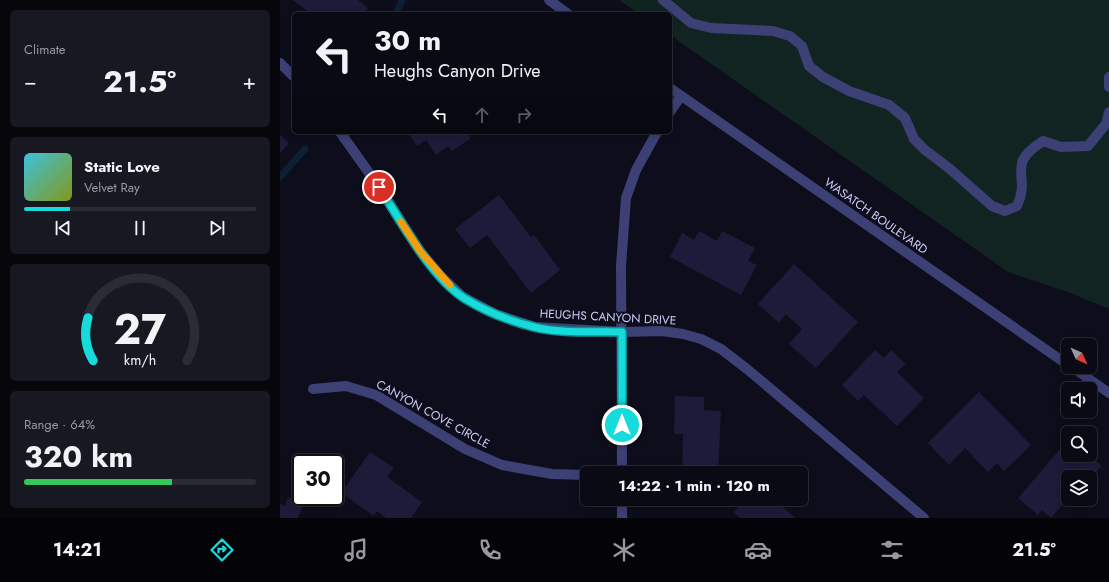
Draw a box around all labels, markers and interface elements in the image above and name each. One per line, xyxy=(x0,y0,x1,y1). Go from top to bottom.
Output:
text: 30 m xyxy=(374,20,441,61)
icon: left xyxy=(308,28,360,80)
text: Climate xyxy=(24,40,65,59)
text: Heughs Canyon Drive xyxy=(374,58,541,84)
text: 21.5° xyxy=(103,60,176,103)
text: − xyxy=(24,65,37,97)
text: + xyxy=(242,65,256,97)
icon: left xyxy=(429,104,451,126)
icon: ahead xyxy=(471,104,493,126)
icon: right xyxy=(513,104,535,126)
text: Static Love xyxy=(84,156,160,178)
pin xyxy=(362,170,396,204)
street label: WASATCH BOULEVARD xyxy=(821,173,931,259)
icon: arrive xyxy=(368,176,390,198)
text: Velvet Ray xyxy=(84,178,140,197)
icon: previous xyxy=(52,217,74,239)
icon: pause xyxy=(129,217,151,239)
icon: next xyxy=(206,217,228,239)
text: 27 xyxy=(114,298,166,359)
street label: HEUGHS CANYON DRIVE xyxy=(539,304,677,330)
north arrow xyxy=(1061,338,1097,374)
map controls xyxy=(1061,338,1097,506)
text: km/h xyxy=(124,349,156,369)
street label: CANYON COVE CIRCLE xyxy=(373,375,493,453)
button: sound xyxy=(1061,382,1097,418)
position arrow xyxy=(601,404,643,446)
text: Range · 64% xyxy=(24,415,95,434)
button: search xyxy=(1061,426,1097,462)
text: 320 km xyxy=(24,435,133,478)
speed limit sign: 30 xyxy=(292,454,344,506)
button: layers xyxy=(1061,470,1097,506)
text: 14:22 · 1 min · 120 m xyxy=(618,475,770,497)
icon: directions xyxy=(208,536,236,564)
icon: music xyxy=(342,536,370,564)
icon: phone xyxy=(476,536,504,564)
icon: climate xyxy=(610,536,638,564)
icon: car xyxy=(744,536,772,564)
icon: filters xyxy=(878,536,906,564)
text: 14:21 xyxy=(53,537,102,563)
text: 21.5° xyxy=(1012,537,1056,563)

